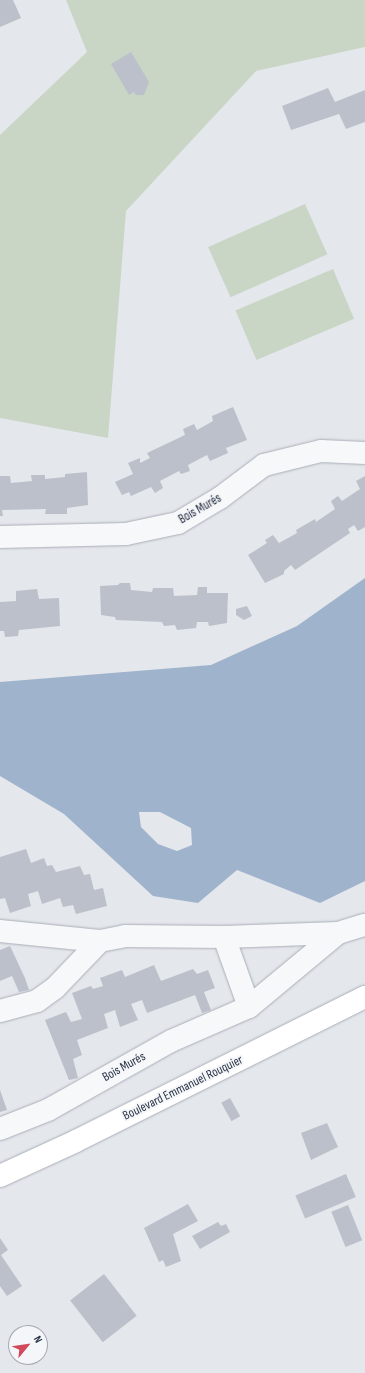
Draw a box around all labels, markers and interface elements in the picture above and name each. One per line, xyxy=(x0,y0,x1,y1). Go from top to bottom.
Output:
street label: Bois Murés xyxy=(176,491,224,527)
street label: Bois Murés xyxy=(100,1049,148,1085)
street label: Boulevard Emmanuel Rouquier xyxy=(120,1052,246,1124)
north arrow xyxy=(8,1325,48,1365)
text: N xyxy=(31,1334,45,1345)

